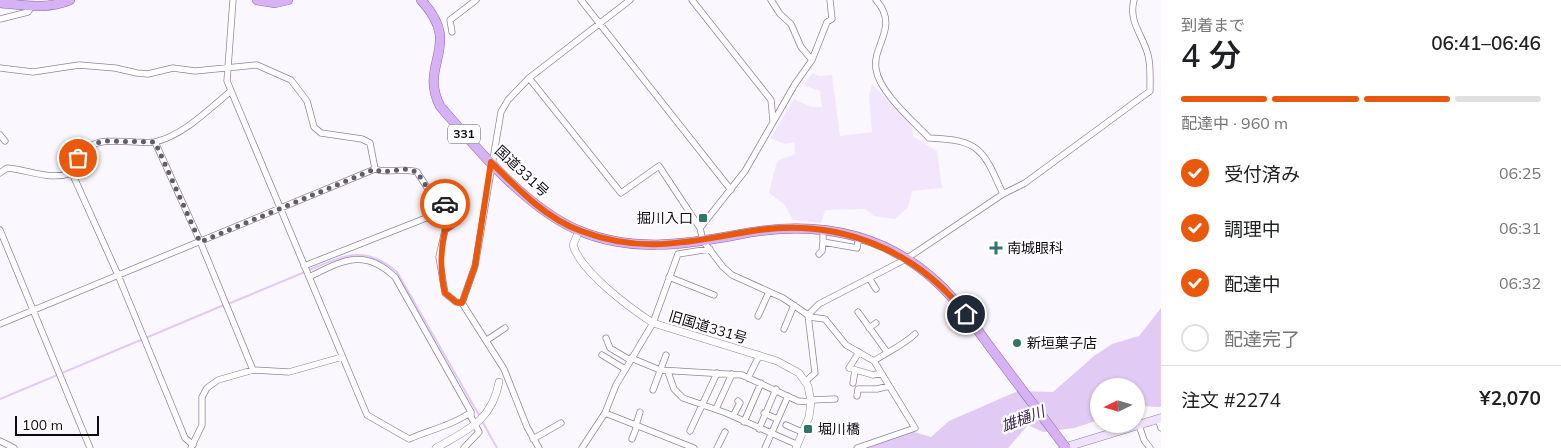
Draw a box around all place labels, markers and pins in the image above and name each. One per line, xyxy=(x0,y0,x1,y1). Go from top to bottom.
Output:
pin xyxy=(57,137,99,179)
place label: 掘川入口 xyxy=(637,209,693,227)
marker: 掘川入口 xyxy=(697,212,709,224)
place label: 南城眼科 xyxy=(1007,239,1063,257)
marker: 南城眼科 xyxy=(989,241,1003,255)
pin xyxy=(945,293,987,335)
place label: 新垣菓子店 xyxy=(1027,334,1097,352)
marker: 新垣菓子店 xyxy=(1011,337,1023,349)
place label: 堀川橋 xyxy=(818,420,860,438)
marker: 堀川橋 xyxy=(802,423,814,435)

